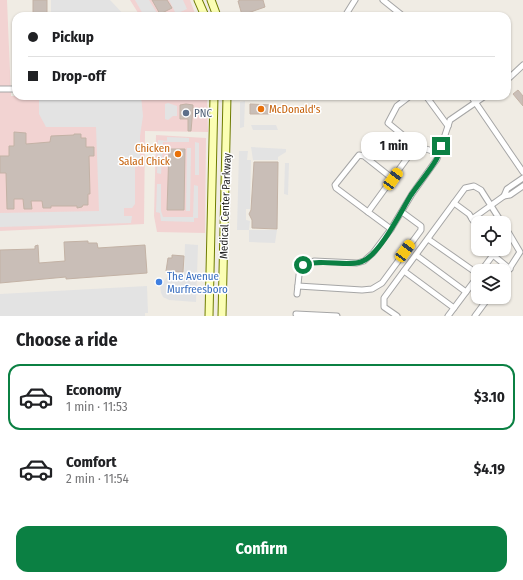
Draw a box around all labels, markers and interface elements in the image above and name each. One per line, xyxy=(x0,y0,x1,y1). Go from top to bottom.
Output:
text: Pickup xyxy=(52,28,94,46)
text: Drop-off xyxy=(52,67,106,85)
place label: McDonald's xyxy=(269,103,321,116)
marker: McDonald's xyxy=(256,104,266,114)
place label: PNC xyxy=(194,107,212,120)
marker: PNC xyxy=(181,108,191,118)
callout: 1 min xyxy=(361,132,427,160)
route end xyxy=(432,137,450,155)
text: 1 min xyxy=(380,138,408,153)
place label: Chicken Salad Chick xyxy=(119,142,171,168)
marker: Chicken Salad Chick xyxy=(173,149,183,159)
street label: Medical Center Parkway xyxy=(217,153,234,259)
car xyxy=(381,166,405,192)
map controls xyxy=(471,216,511,304)
button: locate xyxy=(471,216,511,256)
car xyxy=(393,238,417,264)
route start xyxy=(294,256,312,274)
button: layers xyxy=(471,264,511,304)
place label: The Avenue Murfreesboro xyxy=(167,270,228,296)
marker: The Avenue Murfreesboro xyxy=(154,277,164,287)
text: Choose a ride xyxy=(16,329,118,351)
icon: car xyxy=(18,379,54,415)
text: Economy xyxy=(66,381,121,399)
text: $3.10 xyxy=(474,388,505,406)
text: 1 min · 11:53 xyxy=(66,399,128,414)
icon: car xyxy=(18,451,54,487)
text: Comfort xyxy=(66,453,117,471)
text: $4.19 xyxy=(474,460,505,478)
text: 2 min · 11:54 xyxy=(66,471,129,486)
button: Confirm xyxy=(16,526,507,572)

